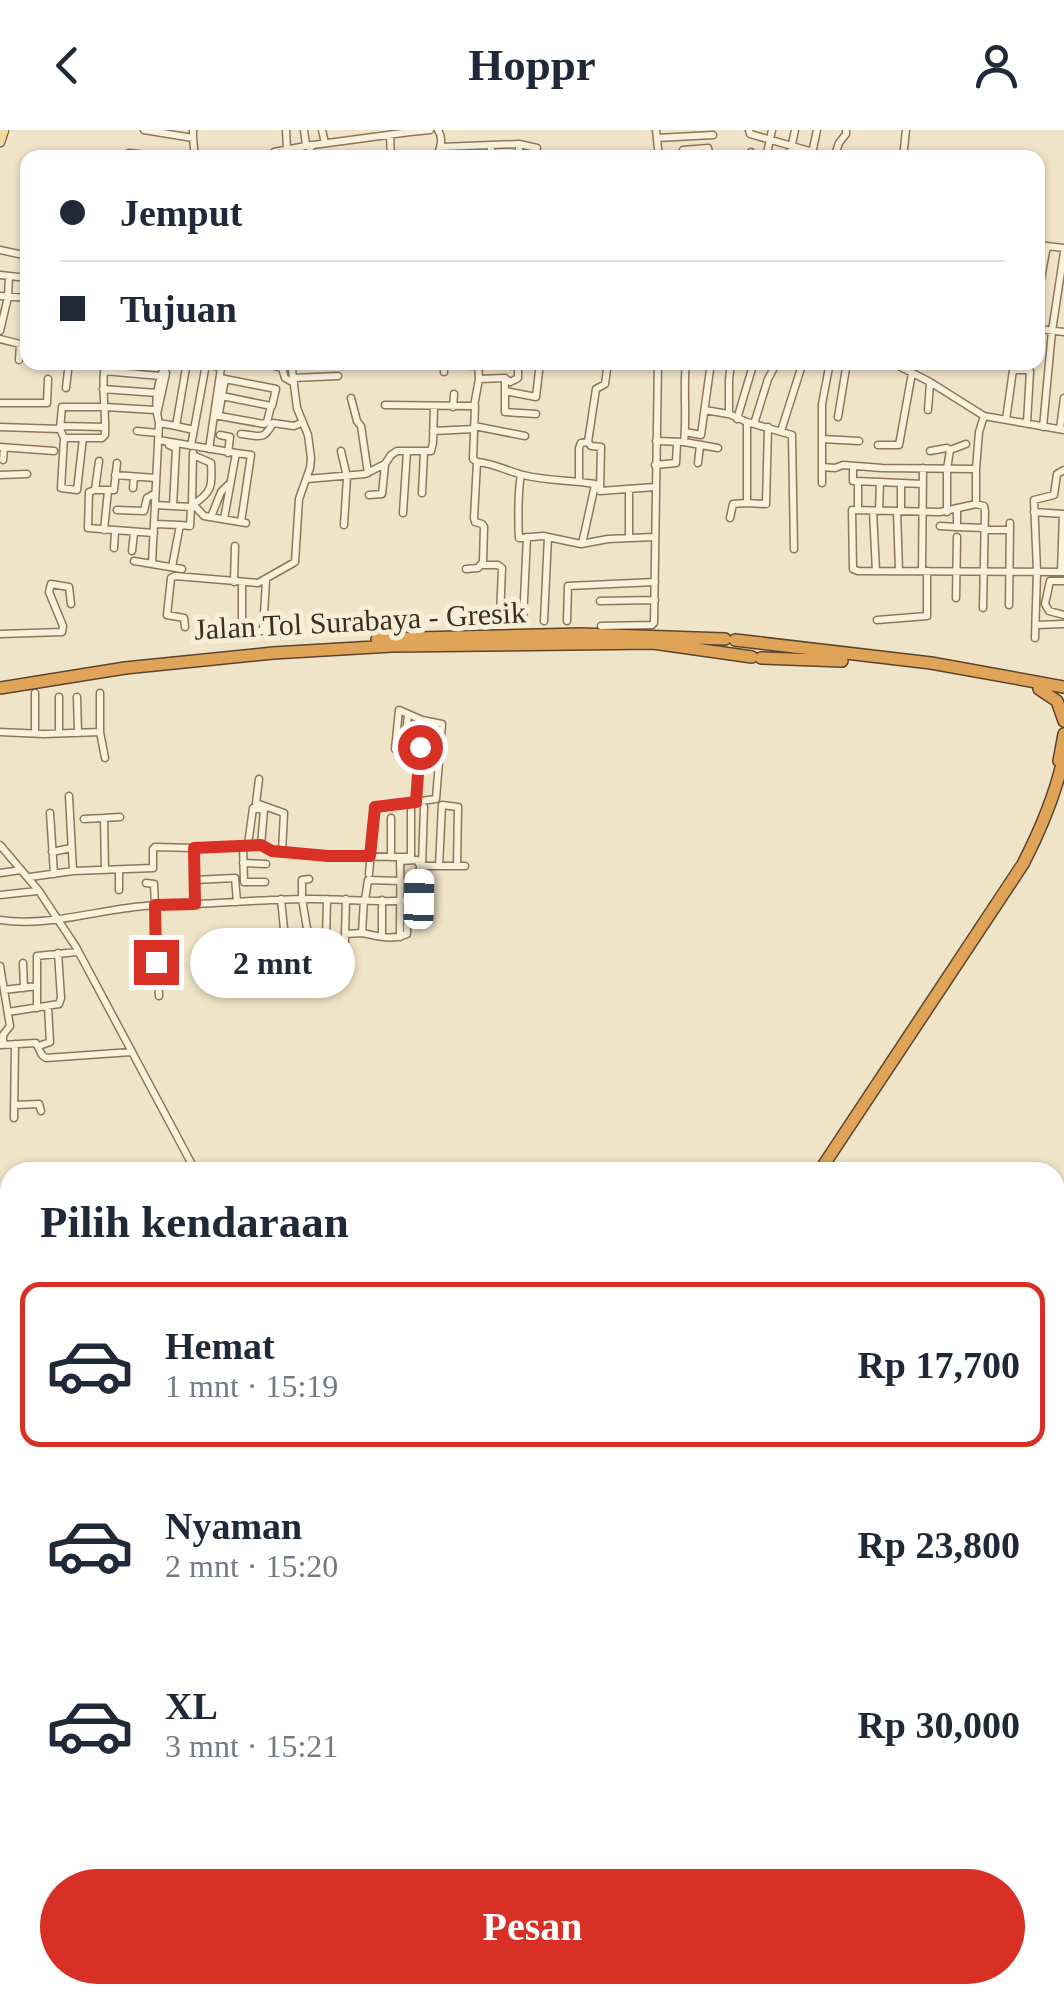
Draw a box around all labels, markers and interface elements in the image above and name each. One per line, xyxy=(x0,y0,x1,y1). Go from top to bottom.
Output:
icon: back xyxy=(40,38,95,93)
icon: person xyxy=(969,38,1024,93)
text: Hoppr xyxy=(468,40,596,90)
text: Jemput xyxy=(120,192,242,234)
text: Tujuan xyxy=(120,288,237,330)
street label: Jalan Tol Surabaya - Gresik xyxy=(193,595,527,646)
route start xyxy=(398,725,443,770)
car xyxy=(403,869,435,929)
callout: 2 mnt xyxy=(191,927,356,997)
route end xyxy=(134,940,179,985)
text: 2 mnt xyxy=(233,945,312,981)
text: Pilih kendaraan xyxy=(40,1197,349,1247)
icon: car xyxy=(45,1320,135,1410)
text: Hemat xyxy=(165,1325,275,1367)
text: Rp 17,700 xyxy=(857,1344,1020,1386)
text: 1 mnt · 15:19 xyxy=(165,1368,338,1404)
icon: car xyxy=(45,1500,135,1590)
text: Nyaman xyxy=(165,1505,302,1547)
text: Rp 23,800 xyxy=(857,1524,1020,1566)
text: 2 mnt · 15:20 xyxy=(165,1548,338,1584)
icon: car xyxy=(45,1680,135,1770)
text: XL xyxy=(165,1685,218,1727)
text: Rp 30,000 xyxy=(857,1704,1020,1746)
text: 3 mnt · 15:21 xyxy=(165,1728,338,1764)
button: Pesan xyxy=(40,1869,1025,1984)

